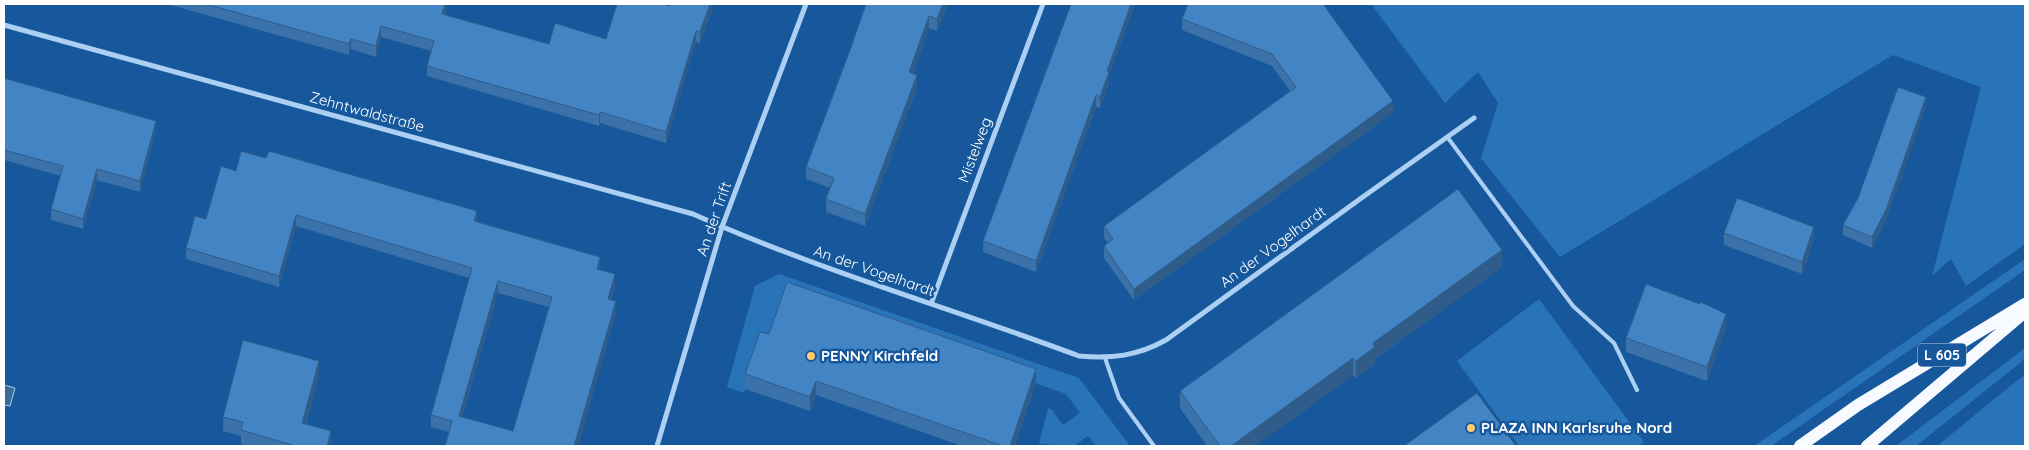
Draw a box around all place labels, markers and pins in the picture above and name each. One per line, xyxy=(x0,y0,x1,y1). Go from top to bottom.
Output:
place label: PENNY Kirchfeld xyxy=(821,346,938,365)
marker: PENNY Kirchfeld xyxy=(805,350,817,362)
place label: PLAZA INN Karlsruhe Nord xyxy=(1481,418,1672,437)
marker: PLAZA INN Karlsruhe Nord xyxy=(1465,422,1477,434)

